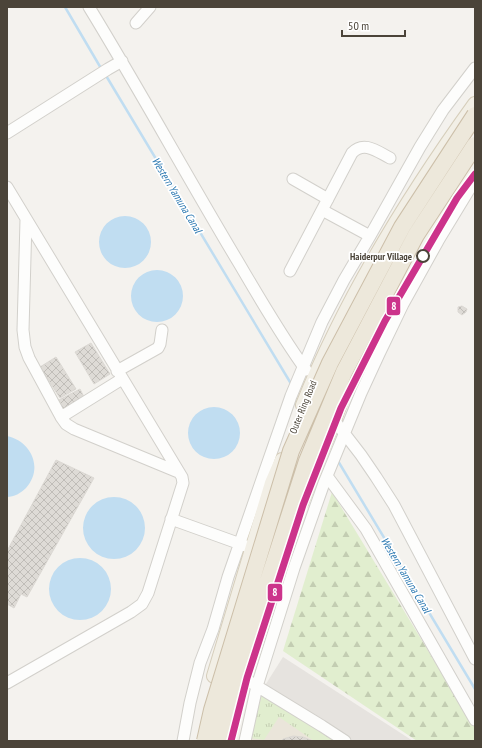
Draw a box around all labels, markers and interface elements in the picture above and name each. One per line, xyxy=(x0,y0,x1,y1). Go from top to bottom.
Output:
scale bar xyxy=(342,12,405,38)
text: 50 m xyxy=(348,18,369,33)
water label: Western Yamuna Canal xyxy=(149,155,206,237)
marker: Haiderpur Village xyxy=(416,249,430,263)
place label: Haiderpur Village xyxy=(350,250,412,263)
line badge: 8 xyxy=(386,296,401,316)
text: 8 xyxy=(391,299,397,313)
street label: Outer Ring Road xyxy=(286,378,320,436)
water label: Western Yamuna Canal xyxy=(378,535,435,617)
line badge: 8 xyxy=(267,583,283,602)
text: 8 xyxy=(272,585,278,599)

